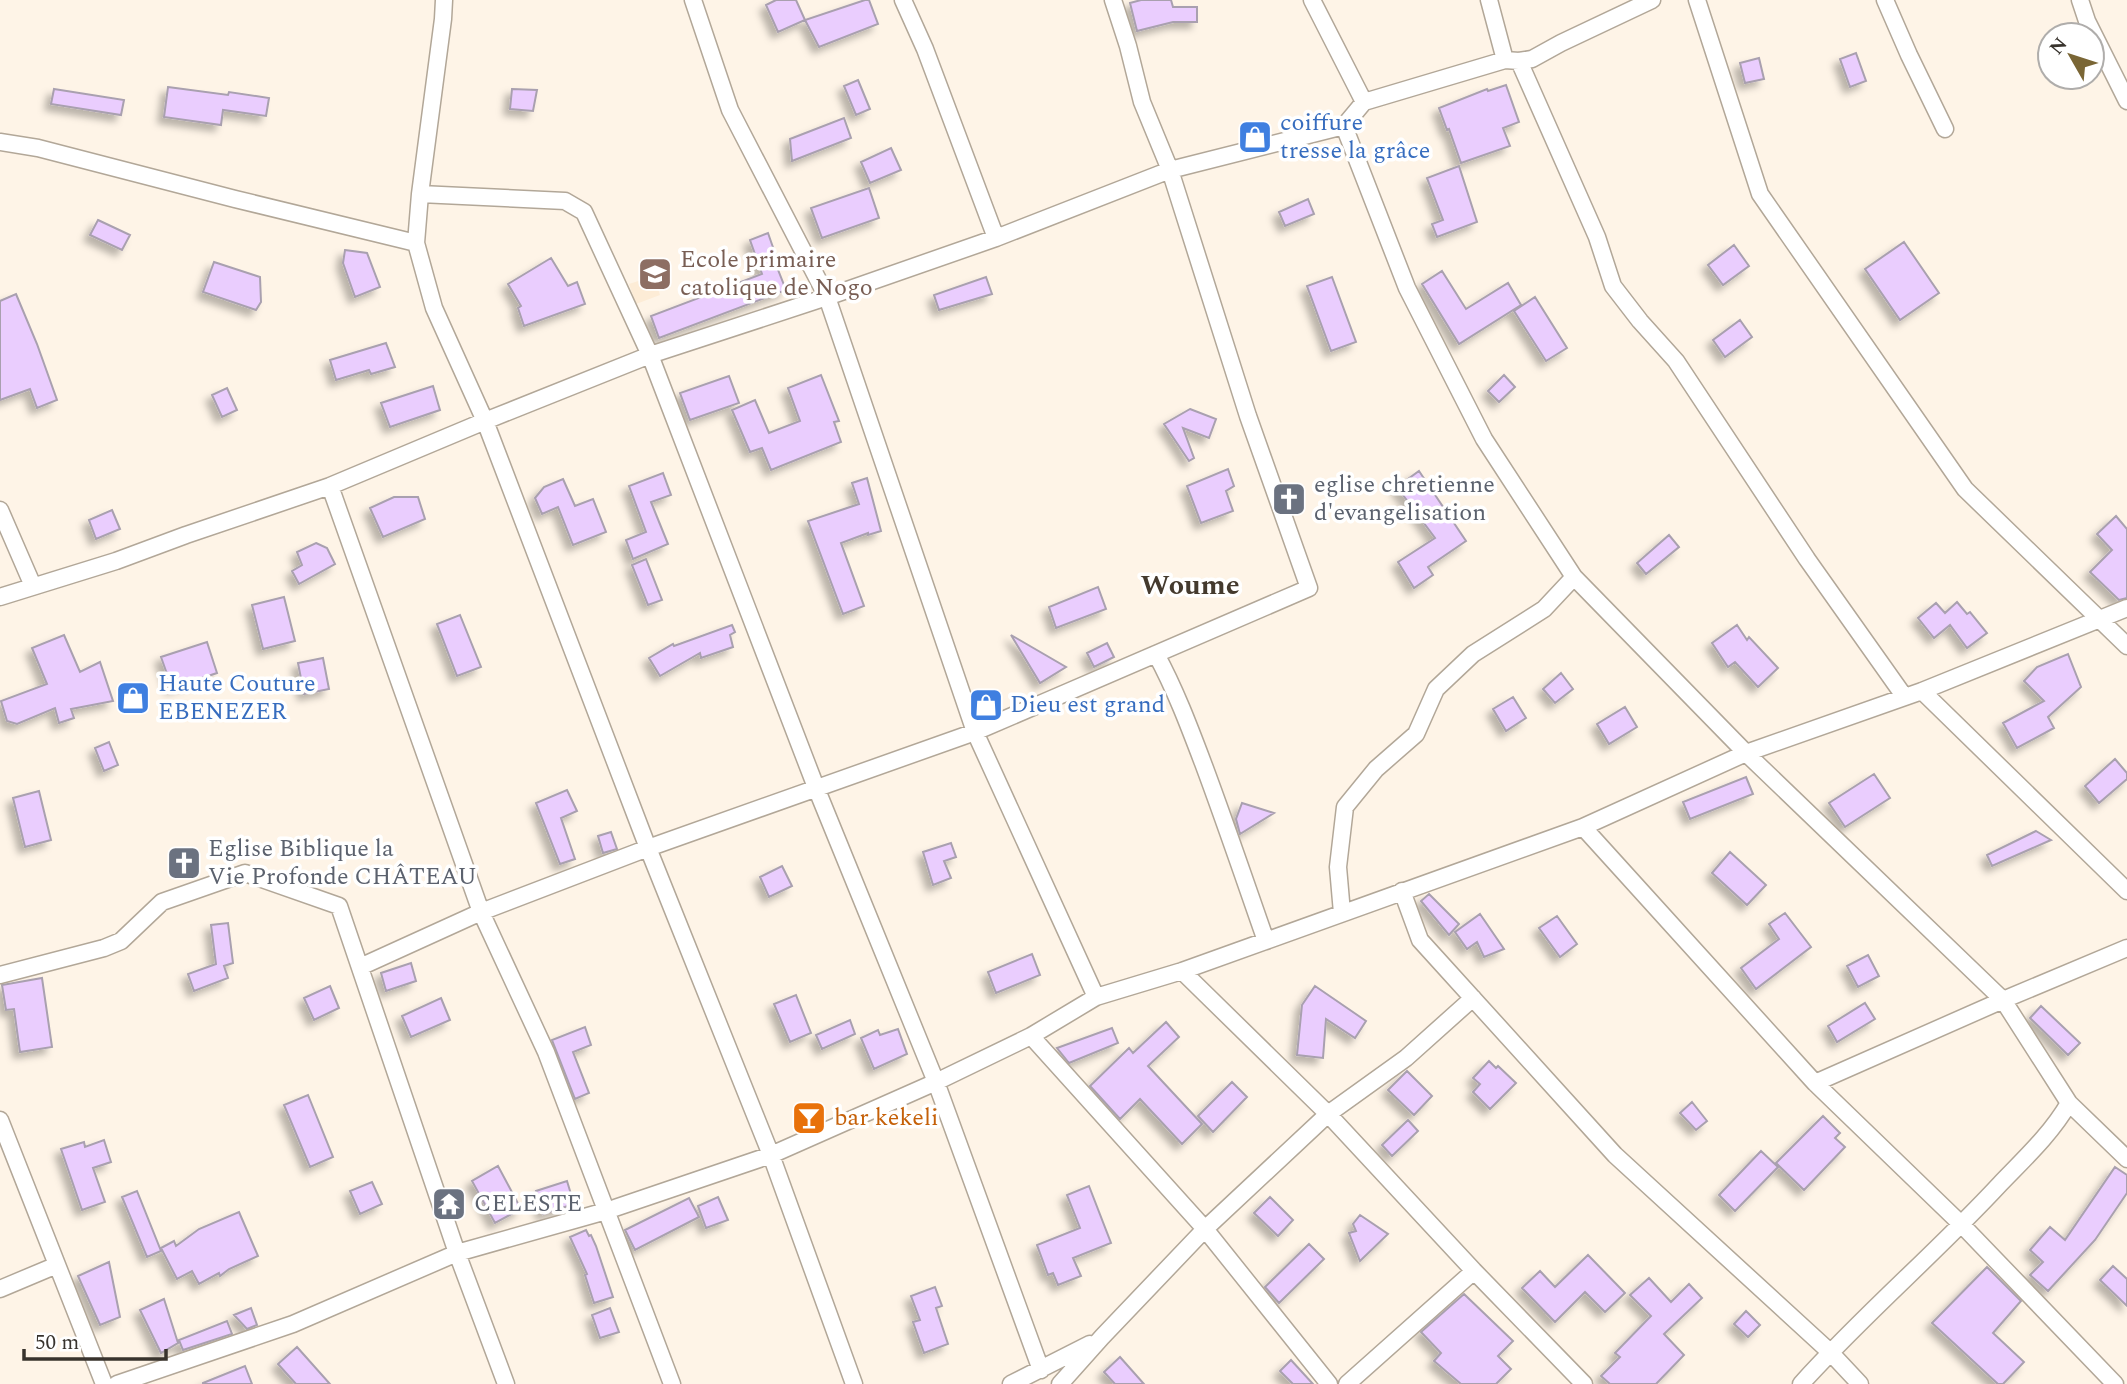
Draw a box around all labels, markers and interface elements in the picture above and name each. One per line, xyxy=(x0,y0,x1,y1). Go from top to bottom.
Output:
north arrow xyxy=(2036,21,2106,91)
text: N xyxy=(2043,31,2075,61)
place label: coiffure tresse la grâce xyxy=(1280,105,1430,169)
shop icon: coiffure tresse la grâce xyxy=(1236,118,1274,156)
place label: Ecole primaire catolique de Nogo xyxy=(680,242,873,306)
school or university icon: Ecole primaire catolique de Nogo xyxy=(636,255,674,293)
place label: eglise chretienne d'evangelisation xyxy=(1314,467,1495,531)
church icon: eglise chretienne d'evangelisation xyxy=(1270,480,1308,518)
district label: Woume xyxy=(1140,564,1240,607)
place label: Haute Couture EBENEZER xyxy=(158,666,316,730)
shop icon: Haute Couture EBENEZER xyxy=(114,679,152,717)
shop icon: Dieu est grand xyxy=(967,686,1005,724)
place label: Dieu est grand xyxy=(1010,687,1165,723)
place label: Eglise Biblique la Vie Profonde CHÂTEAU xyxy=(208,831,477,895)
church icon: Eglise Biblique la Vie Profonde CHÂTEAU xyxy=(165,844,203,882)
bar icon: bar kekeli xyxy=(790,1099,828,1137)
place label: bar kekeli xyxy=(834,1100,938,1136)
temple icon: CELESTE xyxy=(430,1185,468,1223)
place label: CELESTE xyxy=(474,1186,582,1222)
scale bar xyxy=(24,1318,166,1362)
text: 50 m xyxy=(35,1327,79,1359)

